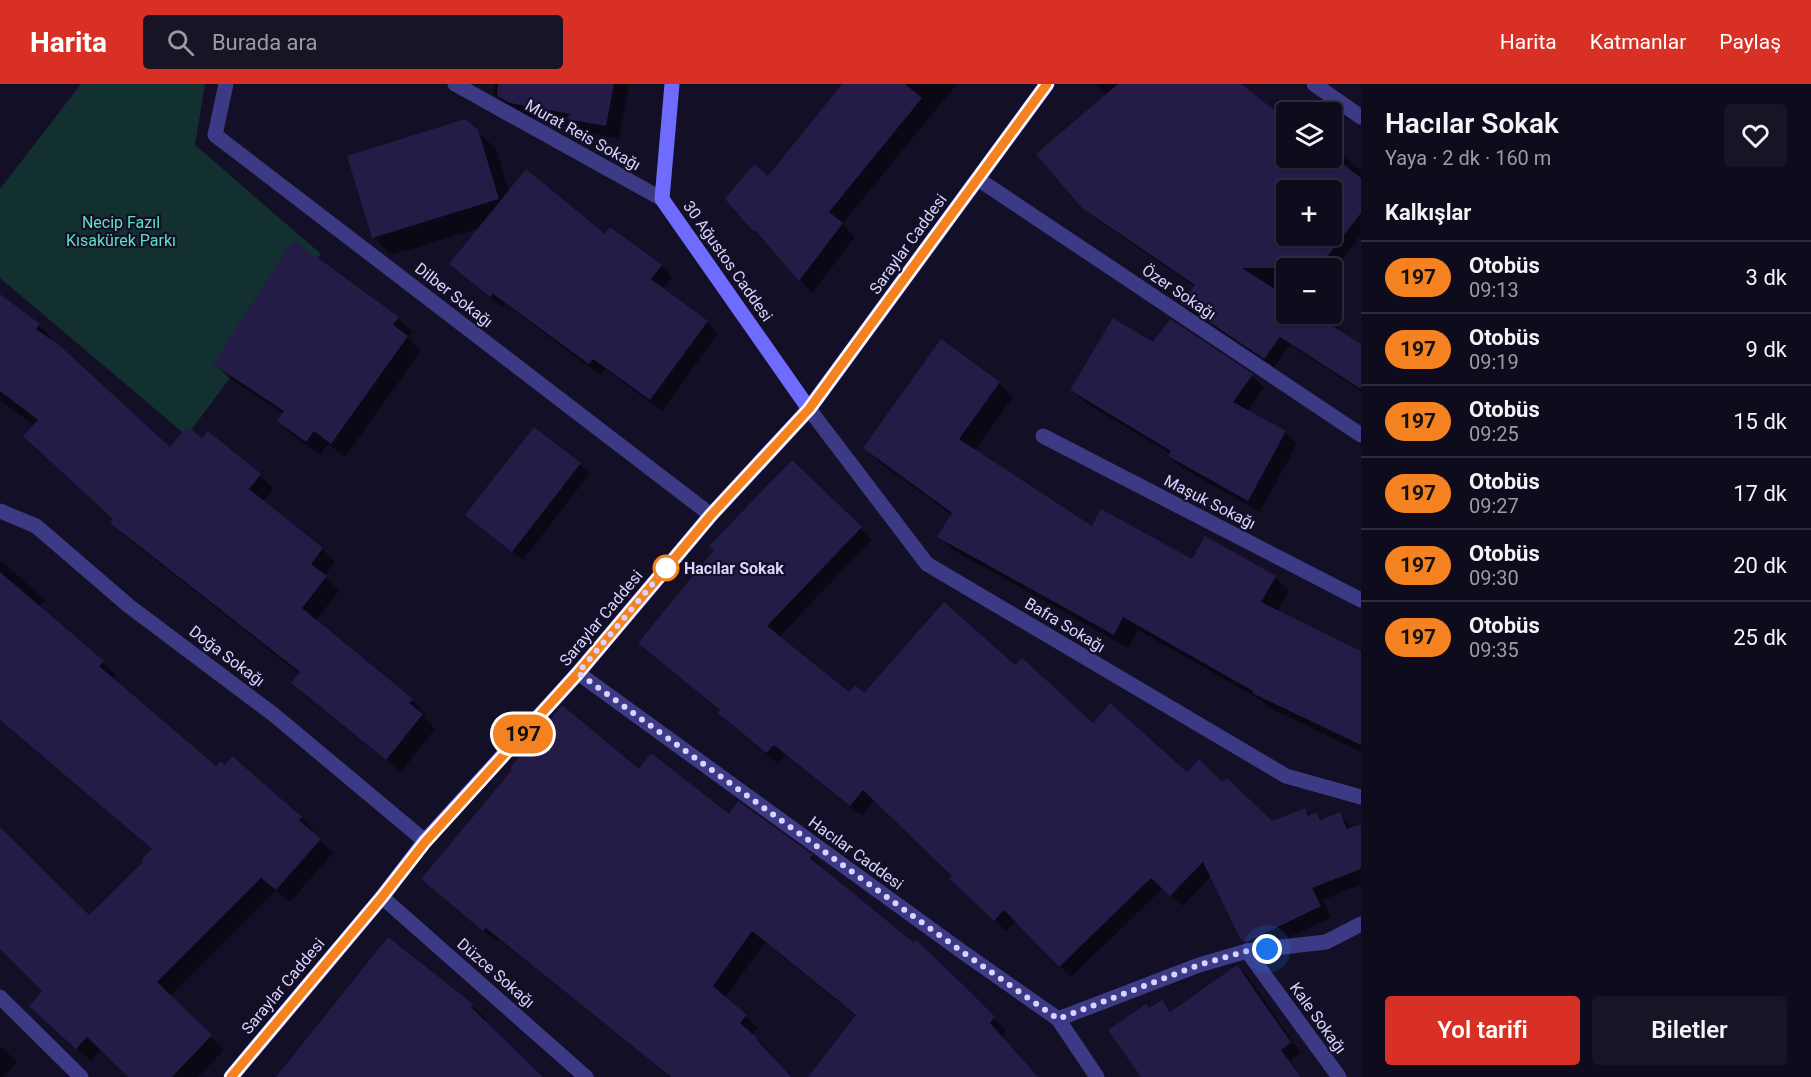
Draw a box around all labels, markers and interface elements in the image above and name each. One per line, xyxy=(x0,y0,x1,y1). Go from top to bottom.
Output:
search box xyxy=(143,15,563,69)
text: Harita xyxy=(30,26,107,59)
icon: search xyxy=(164,26,197,59)
text: Burada ara xyxy=(212,30,318,55)
text: Harita xyxy=(1500,30,1557,54)
text: Katmanlar xyxy=(1590,30,1686,54)
text: Paylaş xyxy=(1719,30,1781,54)
street label: Murat Reis Sokağı xyxy=(522,96,644,174)
map controls xyxy=(1276,102,1342,324)
button: layers xyxy=(1276,102,1342,168)
button: heart xyxy=(1724,104,1787,167)
text: Hacılar Sokak xyxy=(1385,107,1559,140)
text: Yaya · 2 dk · 160 m xyxy=(1385,146,1551,170)
button: + xyxy=(1276,180,1342,246)
street label: Saraylar Caddesi xyxy=(865,190,951,298)
street label: 30 Ağustos Caddesi xyxy=(679,197,777,325)
text: Kalkışlar xyxy=(1385,200,1471,225)
park label: Necip Fazıl Kısakürek Parkı xyxy=(66,213,176,250)
text: Otobüs xyxy=(1469,253,1540,278)
button: − xyxy=(1276,258,1342,324)
street label: Dilber Sokağı xyxy=(411,259,497,331)
street label: Özer Sokağı xyxy=(1138,260,1220,324)
text: 197 xyxy=(1400,265,1436,289)
text: 3 dk xyxy=(1746,265,1787,290)
text: 09:13 xyxy=(1469,278,1519,302)
text: Otobüs xyxy=(1469,325,1540,350)
text: 197 xyxy=(1400,337,1436,361)
text: 9 dk xyxy=(1746,337,1787,362)
text: 09:19 xyxy=(1469,350,1519,374)
text: Otobüs xyxy=(1469,397,1540,422)
text: 197 xyxy=(1400,409,1436,433)
text: 15 dk xyxy=(1733,409,1787,434)
text: 09:25 xyxy=(1469,422,1519,446)
text: Otobüs xyxy=(1469,469,1540,494)
street label: Maşuk Sokağı xyxy=(1161,471,1259,533)
text: 197 xyxy=(1400,481,1436,505)
text: 17 dk xyxy=(1733,481,1787,506)
text: 09:27 xyxy=(1469,494,1519,518)
text: Otobüs xyxy=(1469,541,1540,566)
text: 197 xyxy=(1400,553,1436,577)
text: 20 dk xyxy=(1733,553,1787,578)
marker: Hacılar Sokak xyxy=(653,555,679,581)
place label: Hacılar Sokak xyxy=(684,559,784,578)
street label: Saraylar Caddesi xyxy=(555,566,647,670)
text: 09:30 xyxy=(1469,566,1519,590)
street label: Bafra Sokağı xyxy=(1021,594,1109,656)
text: Otobüs xyxy=(1469,613,1540,638)
street label: Doğa Sokağı xyxy=(185,621,269,691)
text: 197 xyxy=(1400,625,1436,649)
text: 25 dk xyxy=(1733,625,1787,650)
text: 09:35 xyxy=(1469,638,1519,662)
line badge: 197 xyxy=(488,714,558,754)
text: 197 xyxy=(505,722,541,746)
street label: Hacılar Caddesi xyxy=(805,812,907,894)
street label: Saraylar Caddesi xyxy=(237,934,329,1038)
street label: Düzce Sokağı xyxy=(453,934,539,1012)
your location xyxy=(1252,934,1282,964)
street label: Kale Sokağı xyxy=(1286,979,1350,1057)
button: Yol tarifi xyxy=(1385,996,1580,1065)
button: Biletler xyxy=(1592,996,1787,1065)

